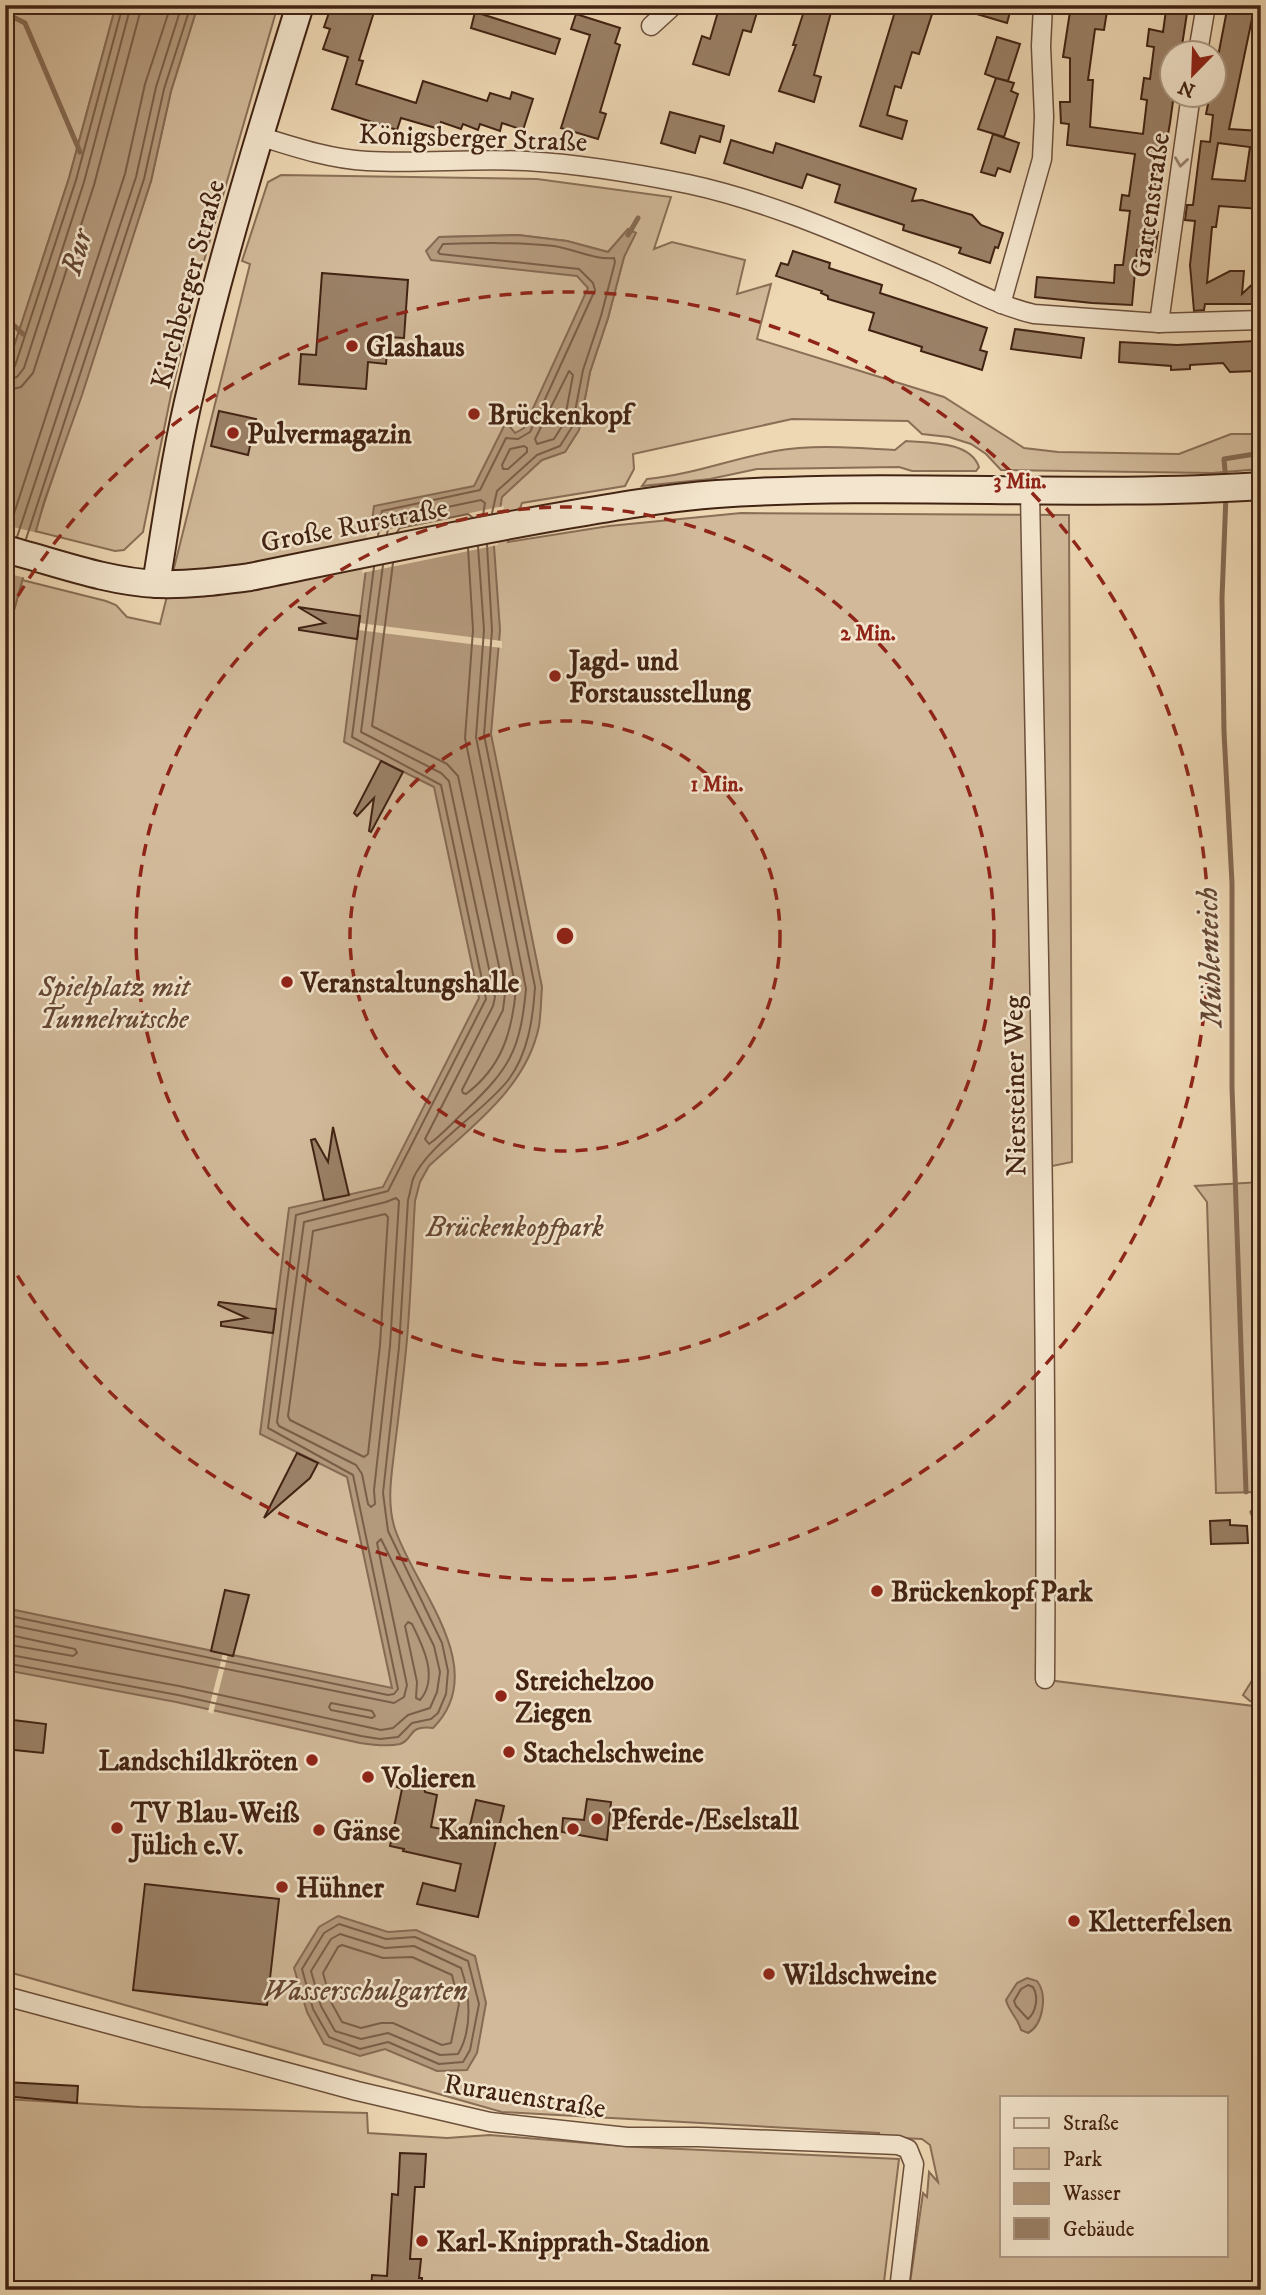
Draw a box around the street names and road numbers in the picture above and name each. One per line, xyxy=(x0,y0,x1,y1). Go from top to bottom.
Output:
street label: Königsberger Straße xyxy=(358,117,588,160)
street label: Gartenstraße xyxy=(1123,130,1178,280)
street label: Kirchberger Straße xyxy=(144,176,233,393)
street label: Große Rurstraße xyxy=(258,490,451,561)
street label: Niersteiner Weg xyxy=(996,995,1035,1177)
street label: Rurauenstraße xyxy=(441,2066,608,2127)

